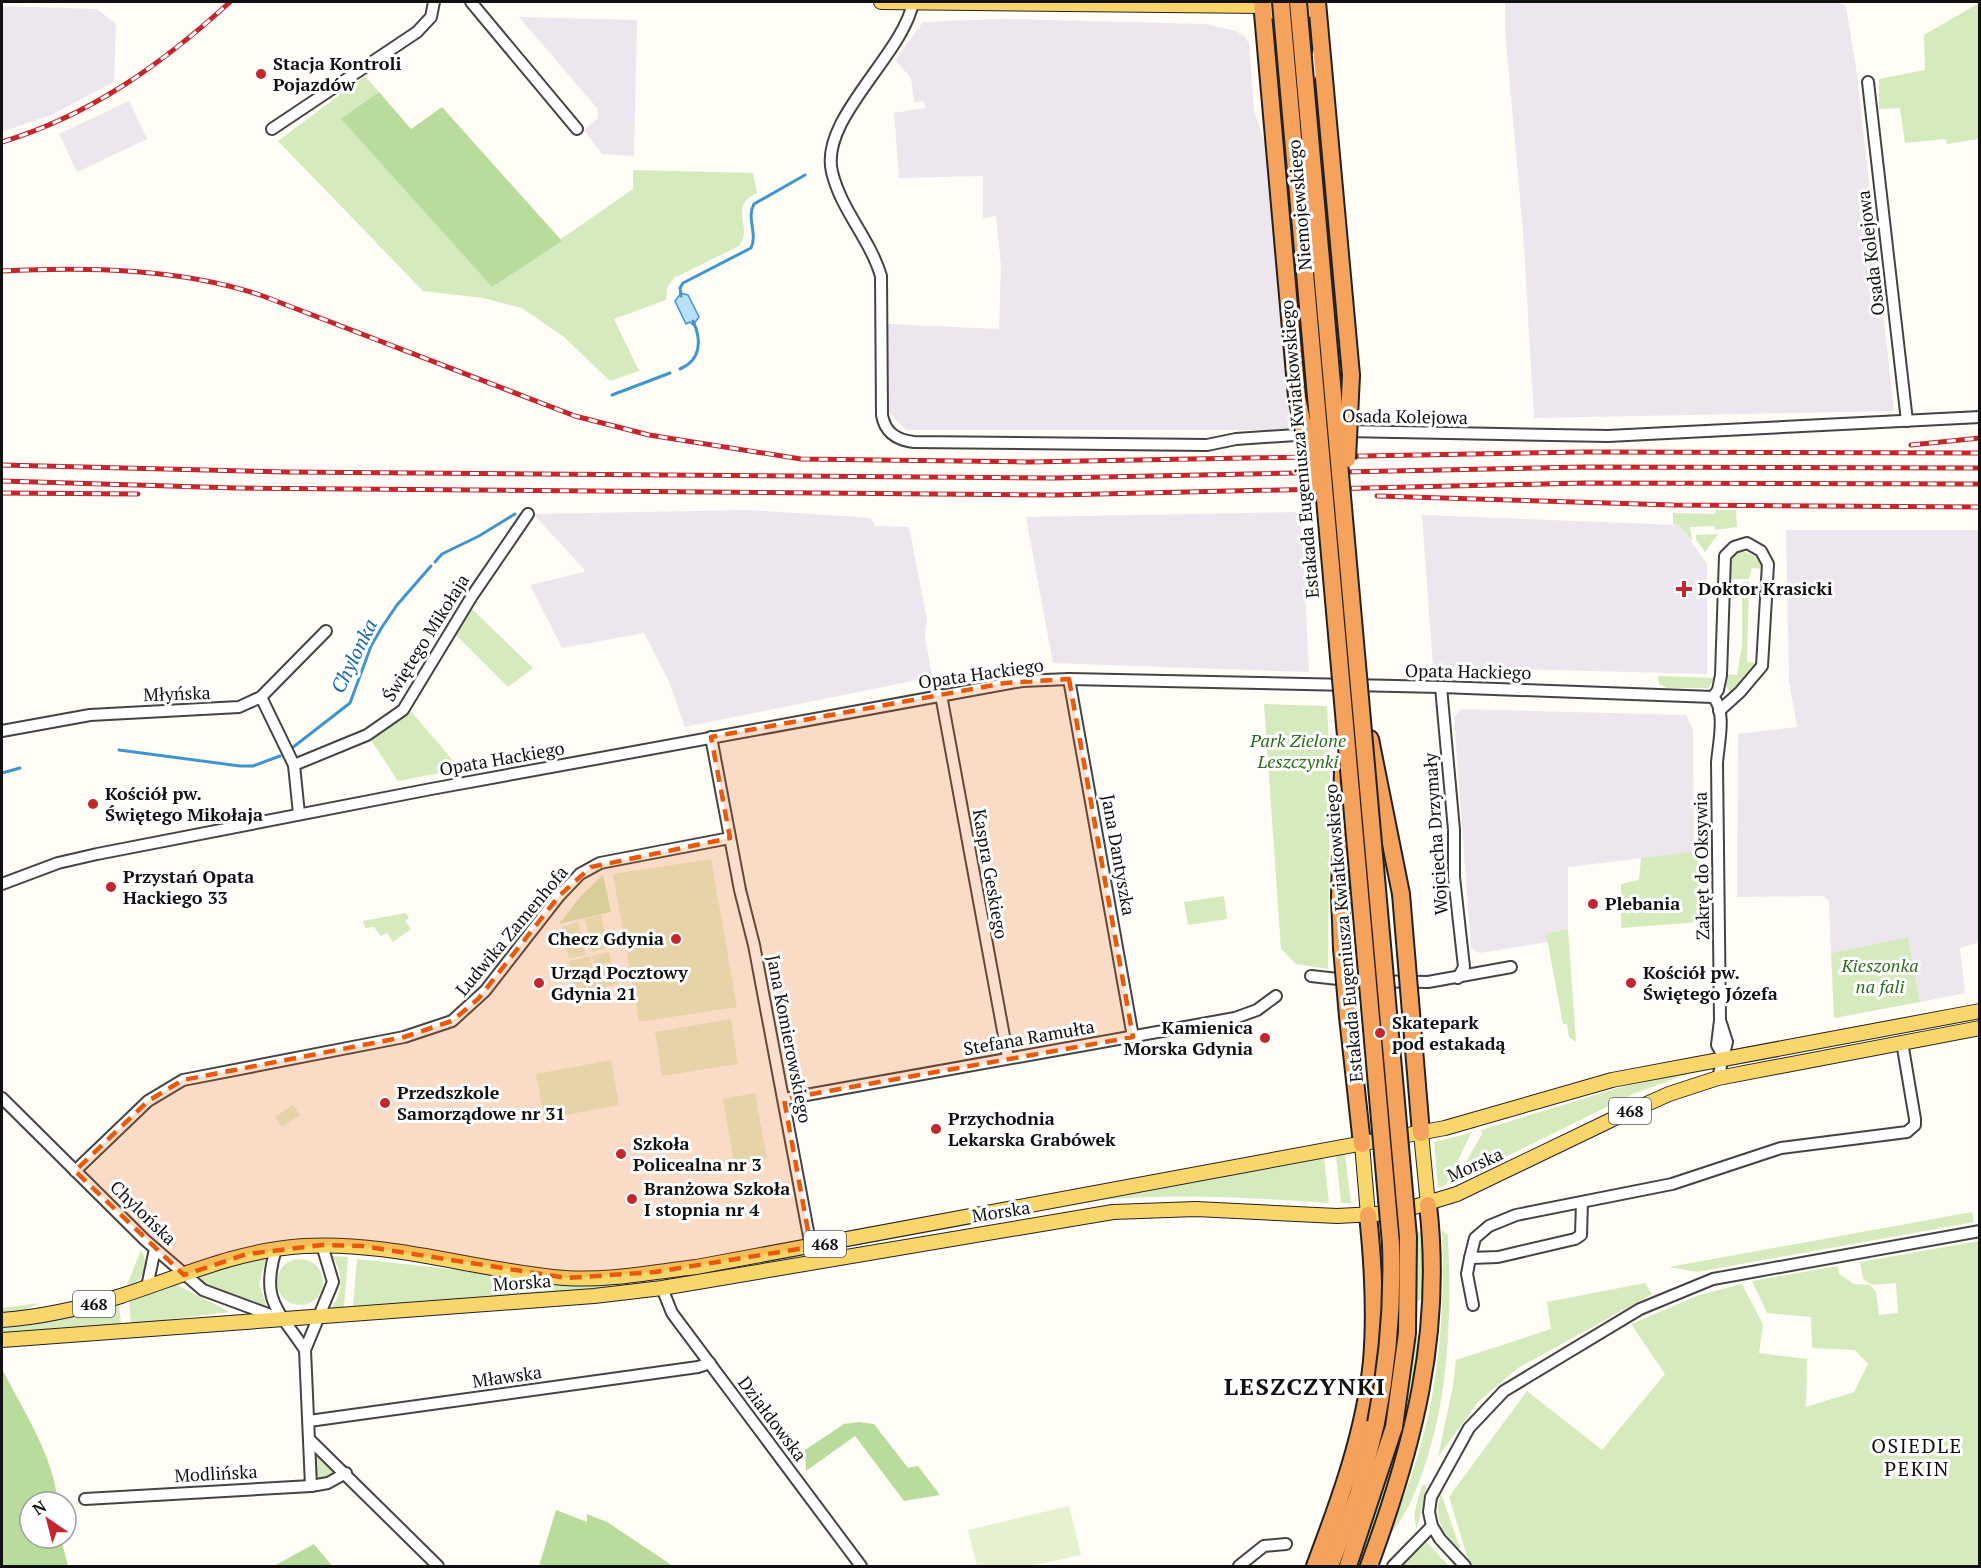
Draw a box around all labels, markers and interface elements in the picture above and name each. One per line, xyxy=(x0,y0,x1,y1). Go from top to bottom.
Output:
place label: Stacja Kontroli Pojazdów xyxy=(273,51,401,96)
marker: Stacja Kontroli Pojazdów xyxy=(254,67,268,81)
street label: Niemojewskiego xyxy=(1281,139,1317,272)
street label: Osada Kolejowa xyxy=(1850,189,1890,317)
street label: Estakada Eugeniusza Kwiatkowskiego xyxy=(1274,299,1324,599)
street label: Osada Kolejowa xyxy=(1342,403,1468,429)
street label: Świętego Mikołaja xyxy=(376,569,474,706)
place label: Doktor Krasicki xyxy=(1698,576,1833,600)
marker: Doktor Krasicki xyxy=(1675,580,1693,598)
water label: Chylonka xyxy=(324,614,383,697)
street label: Opata Hackiego xyxy=(917,652,1045,694)
street label: Opata Hackiego xyxy=(1405,658,1532,684)
street label: Młyńska xyxy=(143,680,211,706)
park label: Park Zielone Leszczynki xyxy=(1249,728,1346,773)
street label: Opata Hackiego xyxy=(437,735,566,781)
street label: Wojciecha Drzymały xyxy=(1417,751,1453,916)
place label: Kościół pw. Świętego Mikołaja xyxy=(105,781,263,826)
street label: Estakada Eugeniusza Kwiatkowskiego xyxy=(1318,783,1368,1083)
street label: Jana Dantyszka xyxy=(1097,792,1141,917)
street label: Zakręt do Oksywia xyxy=(1688,792,1714,940)
marker: Kościół pw. Świętego Mikołaja xyxy=(86,797,100,811)
street label: Kaspra Geskiego xyxy=(968,807,1014,941)
street label: Ludwika Zamenhofa xyxy=(450,860,573,1000)
place label: Przystań Opata Hackiego 33 xyxy=(123,864,254,909)
marker: Przystań Opata Hackiego 33 xyxy=(104,880,118,894)
place label: Plebania xyxy=(1605,891,1680,915)
marker: Plebania xyxy=(1586,897,1600,911)
place label: Checz Gdynia xyxy=(548,926,664,950)
marker: Checz Gdynia xyxy=(669,932,683,946)
street label: Jana Komierowskiego xyxy=(762,953,818,1125)
park label: Kieszonka na fali xyxy=(1840,953,1919,998)
place label: Urząd Pocztowy Gdynia 21 xyxy=(551,960,688,1005)
place label: Kościół pw. Świętego Józefa xyxy=(1643,960,1778,1005)
marker: Urząd Pocztowy Gdynia 21 xyxy=(532,976,546,990)
marker: Kościół pw. Świętego Józefa xyxy=(1624,976,1638,990)
place label: Skatepark pod estakadą xyxy=(1392,1010,1506,1055)
street label: Stefana Ramułta xyxy=(961,1014,1096,1060)
place label: Kamienica Morska Gdynia xyxy=(1124,1015,1253,1060)
marker: Skatepark pod estakadą xyxy=(1373,1026,1387,1040)
marker: Kamienica Morska Gdynia xyxy=(1258,1031,1272,1045)
place label: Przedszkole Samorządowe nr 31 xyxy=(397,1080,566,1125)
marker: Przedszkole Samorządowe nr 31 xyxy=(378,1096,392,1110)
road number: 468 xyxy=(1609,1098,1651,1124)
place label: Przychodnia Lekarska Grabówek xyxy=(948,1106,1116,1151)
marker: Przychodnia Lekarska Grabówek xyxy=(929,1122,943,1136)
place label: Szkoła Policealna nr 3 xyxy=(633,1131,762,1176)
street label: Morska xyxy=(1443,1141,1506,1187)
marker: Szkoła Policealna nr 3 xyxy=(614,1147,628,1161)
street label: Chylońska xyxy=(105,1175,182,1250)
place label: Branżowa Szkoła I stopnia nr 4 xyxy=(644,1176,790,1221)
marker: Branżowa Szkoła I stopnia nr 4 xyxy=(625,1192,639,1206)
street label: Morska xyxy=(970,1195,1032,1227)
road number: 468 xyxy=(804,1231,846,1257)
street label: Morska xyxy=(492,1268,552,1296)
road number: 468 xyxy=(73,1291,115,1317)
street label: Mławska xyxy=(471,1359,543,1393)
district label: LESZCZYNKI xyxy=(1224,1370,1386,1402)
street label: Działdowska xyxy=(733,1371,813,1466)
district label: OSIEDLE PEKIN xyxy=(1871,1432,1963,1482)
street label: Modlińska xyxy=(174,1459,258,1487)
north arrow xyxy=(18,1490,78,1550)
text: N xyxy=(28,1495,51,1520)

